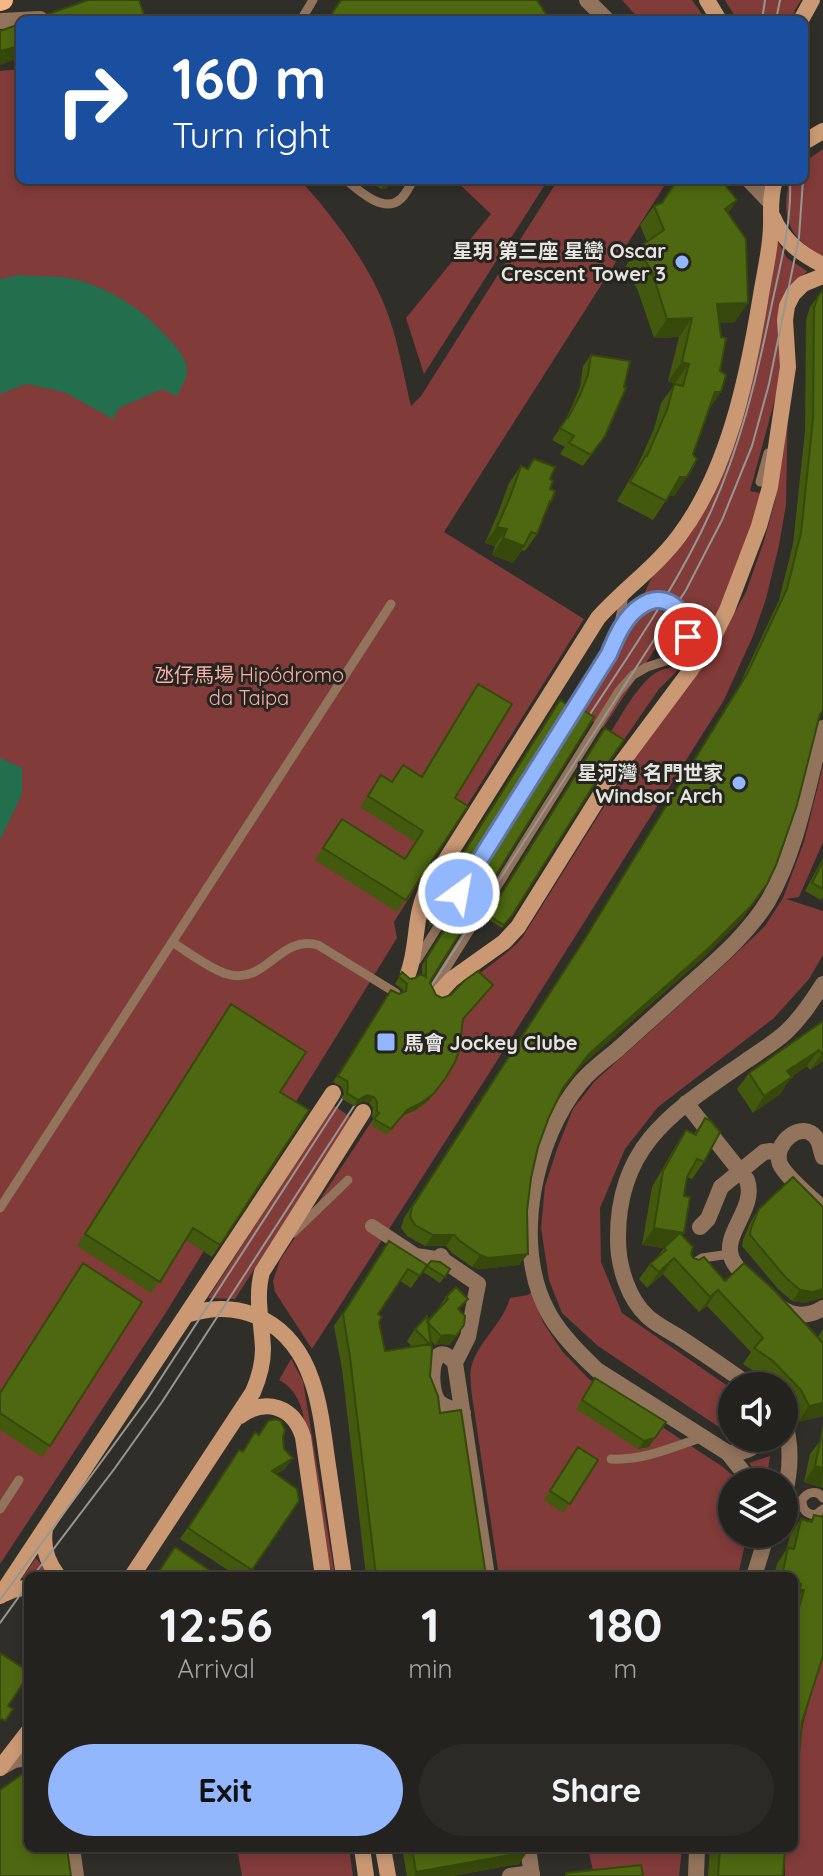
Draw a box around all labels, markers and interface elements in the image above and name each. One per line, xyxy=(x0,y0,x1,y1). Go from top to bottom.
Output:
text: 160 m xyxy=(172,43,326,113)
icon: right xyxy=(40,48,144,152)
text: Turn right xyxy=(172,112,331,157)
place label: 星玥 第三座 星巒 Oscar Crescent Tower 3 xyxy=(453,238,666,286)
marker: 星玥 第三座 星巒 Oscar Crescent Tower 3 xyxy=(673,253,691,271)
pin xyxy=(654,603,722,671)
icon: arrive xyxy=(666,615,710,659)
park label: 氹仔馬場 Hipódromo da Taipa xyxy=(154,662,344,710)
place label: 星河灣 名門世家 Windsor Arch xyxy=(577,760,723,808)
marker: 星河灣 名門世家 Windsor Arch xyxy=(730,774,748,792)
position arrow xyxy=(417,851,501,935)
place label: 馬會 Jockey Clube xyxy=(404,1030,577,1055)
marker: 馬會 Jockey Clube xyxy=(375,1031,397,1053)
map controls xyxy=(718,1372,798,1548)
button: sound xyxy=(718,1372,798,1452)
button: layers xyxy=(718,1468,798,1548)
text: 12:56 xyxy=(159,1594,273,1654)
text: 1 xyxy=(421,1594,440,1654)
text: 180 xyxy=(588,1594,663,1654)
text: Arrival xyxy=(177,1652,255,1685)
text: min xyxy=(408,1652,453,1685)
text: m xyxy=(613,1652,637,1685)
button: Exit xyxy=(48,1744,403,1836)
button: Share xyxy=(419,1744,774,1836)

